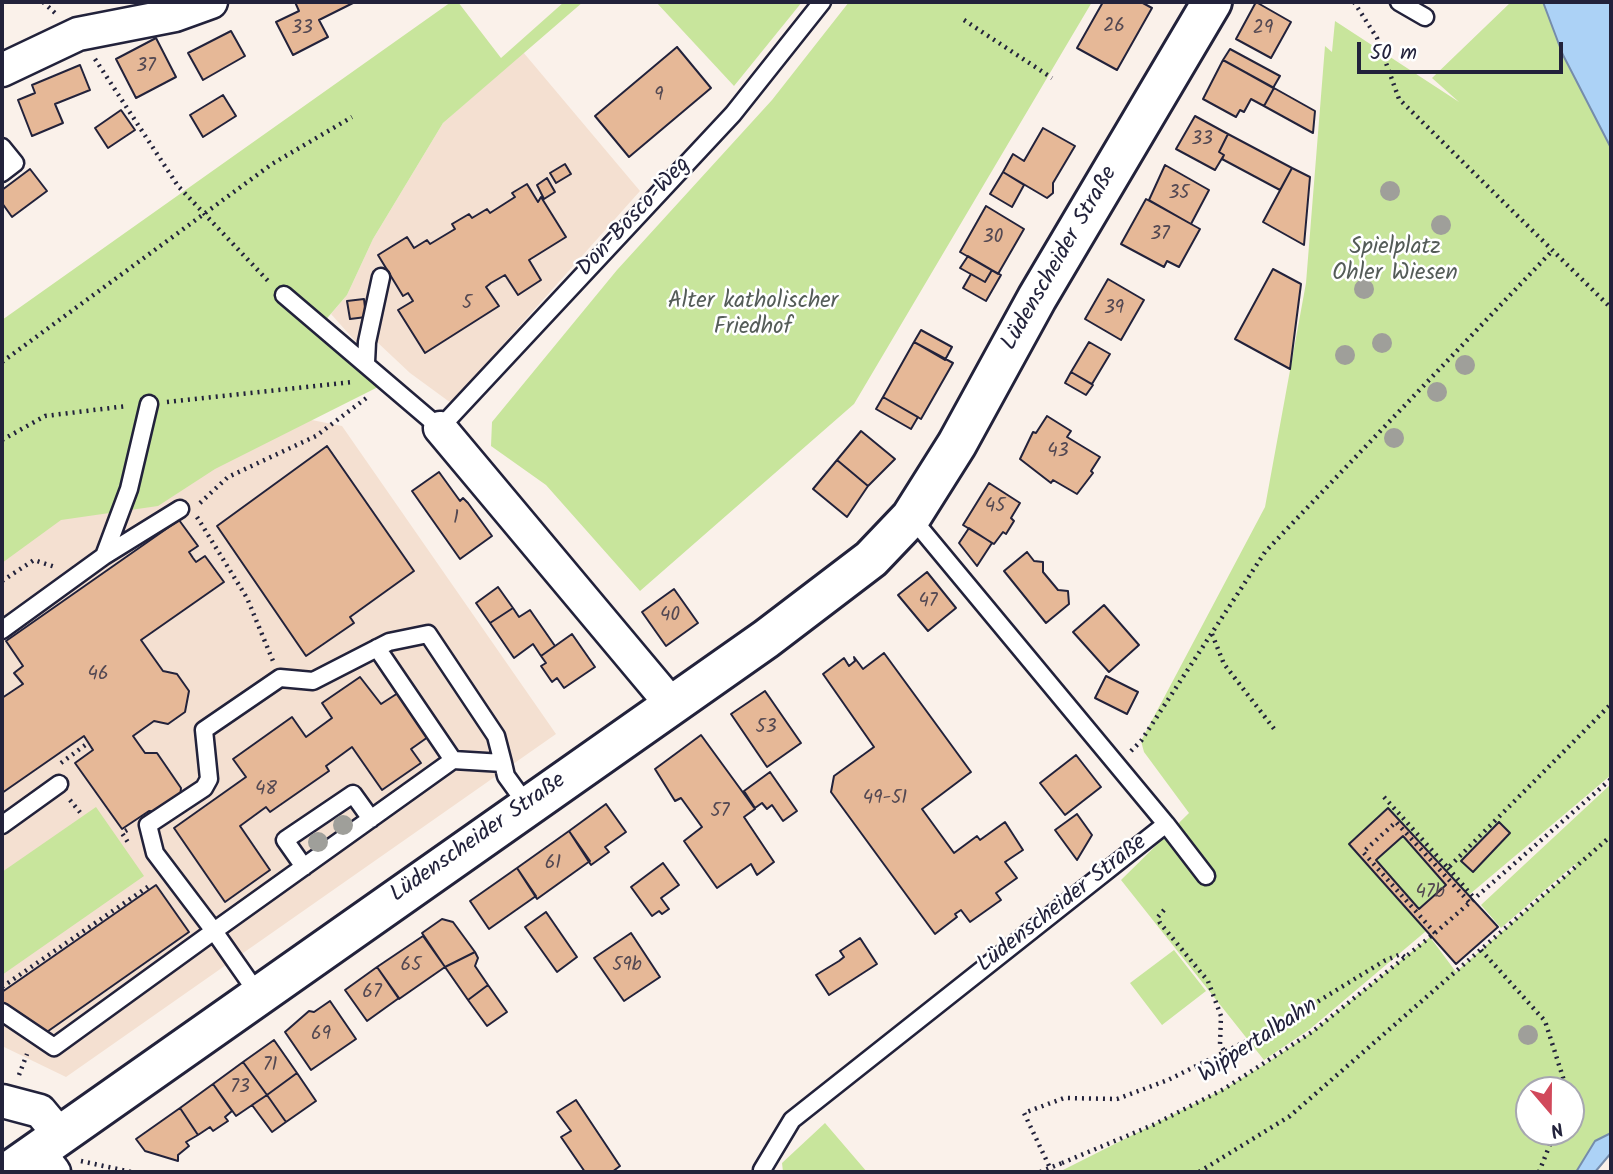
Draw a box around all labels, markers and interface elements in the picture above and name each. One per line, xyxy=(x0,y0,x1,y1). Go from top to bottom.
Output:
house number: 26 xyxy=(1103,17,1125,39)
house number: 33 xyxy=(291,19,313,41)
house number: 29 xyxy=(1253,19,1273,41)
scale bar xyxy=(1361,28,1568,72)
text: 50 m xyxy=(1370,37,1417,70)
house number: 37 xyxy=(136,57,156,79)
house number: 9 xyxy=(654,86,664,108)
house number: 33 xyxy=(1191,130,1213,152)
street label: Don-Bosco-Weg xyxy=(573,152,697,284)
street label: Lüdenscheider Straße xyxy=(997,162,1125,356)
house number: 35 xyxy=(1168,184,1190,206)
house number: 37 xyxy=(1150,225,1170,247)
house number: 30 xyxy=(983,228,1003,250)
park label: Spielplatz Ohler Wiesen xyxy=(1332,235,1458,289)
park label: Alter katholischer Friedhof xyxy=(668,289,838,343)
house number: 5 xyxy=(462,294,472,316)
house number: 39 xyxy=(1104,299,1124,321)
house number: 43 xyxy=(1047,442,1069,464)
house number: 45 xyxy=(985,497,1005,519)
house number: 1 xyxy=(453,509,459,531)
house number: 47 xyxy=(918,592,938,614)
house number: 40 xyxy=(660,606,680,628)
house number: 46 xyxy=(87,665,109,687)
house number: 53 xyxy=(755,718,777,740)
street label: Lüdenscheider Straße xyxy=(386,768,572,910)
house number: 48 xyxy=(255,780,277,802)
house number: 49-51 xyxy=(863,789,907,811)
house number: 57 xyxy=(711,802,729,824)
street label: Lüdenscheider Straße xyxy=(973,830,1153,980)
house number: 61 xyxy=(545,854,561,876)
house number: 47b xyxy=(1415,883,1445,905)
house number: 65 xyxy=(401,956,421,978)
house number: 59b xyxy=(612,956,642,978)
house number: 67 xyxy=(362,983,382,1005)
street label: Wippertalbahn xyxy=(1194,993,1324,1091)
house number: 69 xyxy=(311,1025,331,1047)
house number: 71 xyxy=(263,1056,277,1078)
north arrow xyxy=(1515,1076,1585,1146)
house number: 73 xyxy=(230,1078,250,1100)
text: N xyxy=(1546,1113,1567,1145)

